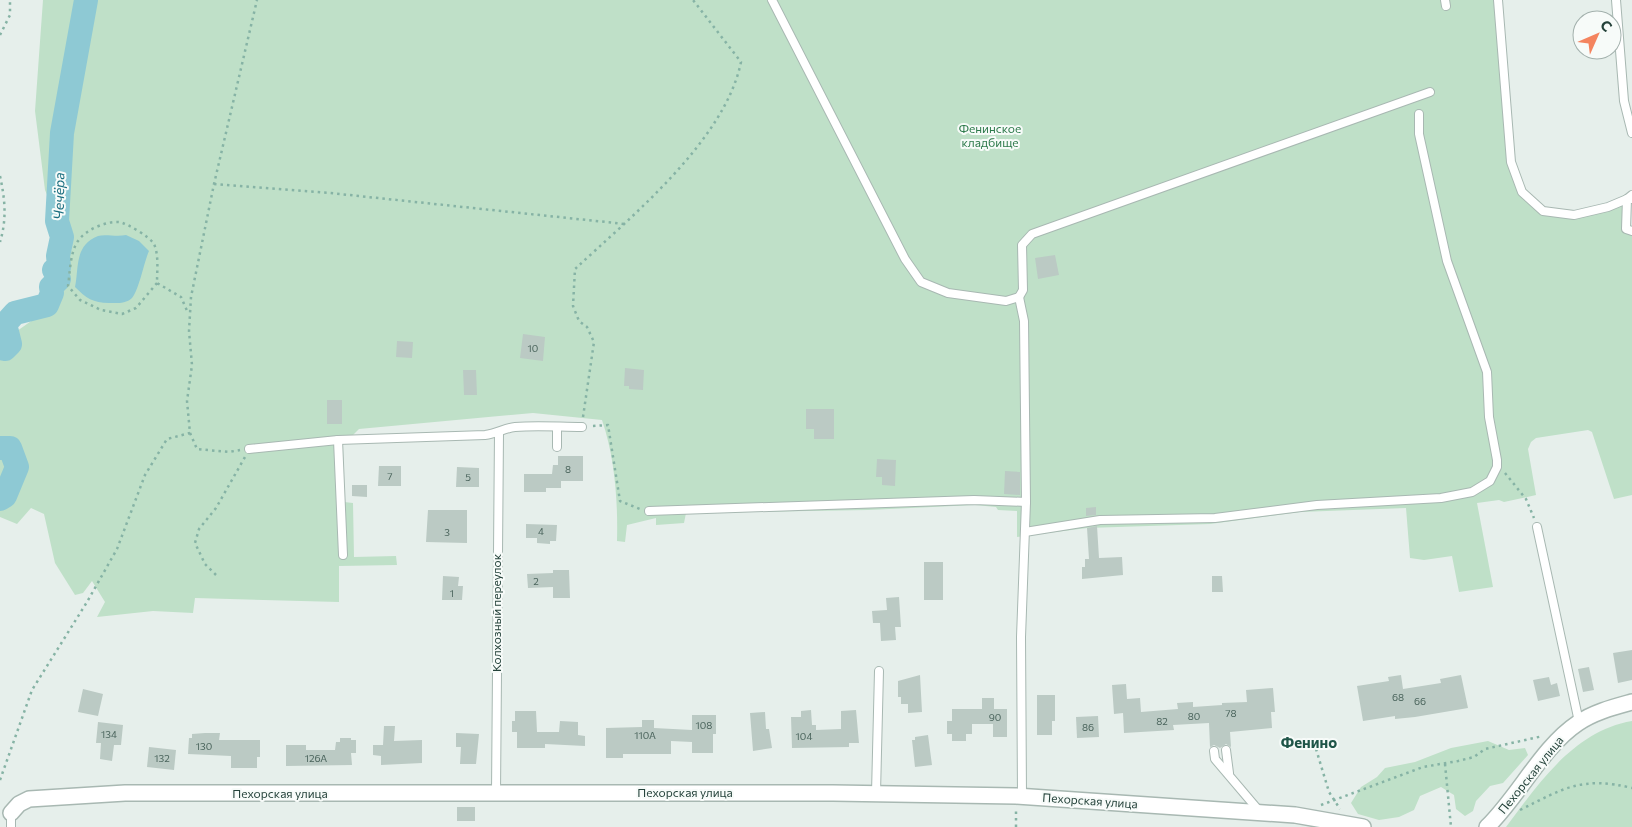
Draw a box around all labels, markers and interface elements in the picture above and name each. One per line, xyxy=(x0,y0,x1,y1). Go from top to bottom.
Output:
north arrow xyxy=(1572,10,1622,60)
text: С xyxy=(1597,16,1616,35)
park label: Фенинское кладбище xyxy=(959,121,1021,149)
water label: Чечёра xyxy=(50,172,67,220)
house number: 10 xyxy=(528,342,538,354)
house number: 8 xyxy=(565,463,571,475)
house number: 7 xyxy=(387,470,393,482)
house number: 5 xyxy=(465,471,471,483)
house number: 4 xyxy=(538,525,544,537)
house number: 3 xyxy=(444,526,450,538)
street label: Колхозный переулок xyxy=(489,553,503,672)
house number: 2 xyxy=(533,575,539,587)
house number: 1 xyxy=(450,587,454,599)
house number: 68 xyxy=(1392,691,1404,703)
house number: 66 xyxy=(1414,695,1426,707)
house number: 78 xyxy=(1225,707,1237,719)
house number: 80 xyxy=(1188,710,1200,722)
house number: 90 xyxy=(989,711,1001,723)
house number: 82 xyxy=(1156,715,1168,727)
house number: 108 xyxy=(696,719,712,731)
house number: 86 xyxy=(1082,721,1094,733)
house number: 134 xyxy=(101,728,117,740)
house number: 110А xyxy=(634,729,656,741)
house number: 104 xyxy=(796,730,812,742)
district label: Фенино xyxy=(1281,733,1337,751)
street label: Пехорская улица xyxy=(1495,733,1566,816)
house number: 130 xyxy=(196,740,212,752)
house number: 132 xyxy=(154,752,170,764)
house number: 126А xyxy=(305,752,327,764)
street label: Пехорская улица xyxy=(637,785,733,799)
street label: Пехорская улица xyxy=(232,786,328,800)
street label: Пехорская улица xyxy=(1042,790,1138,810)

